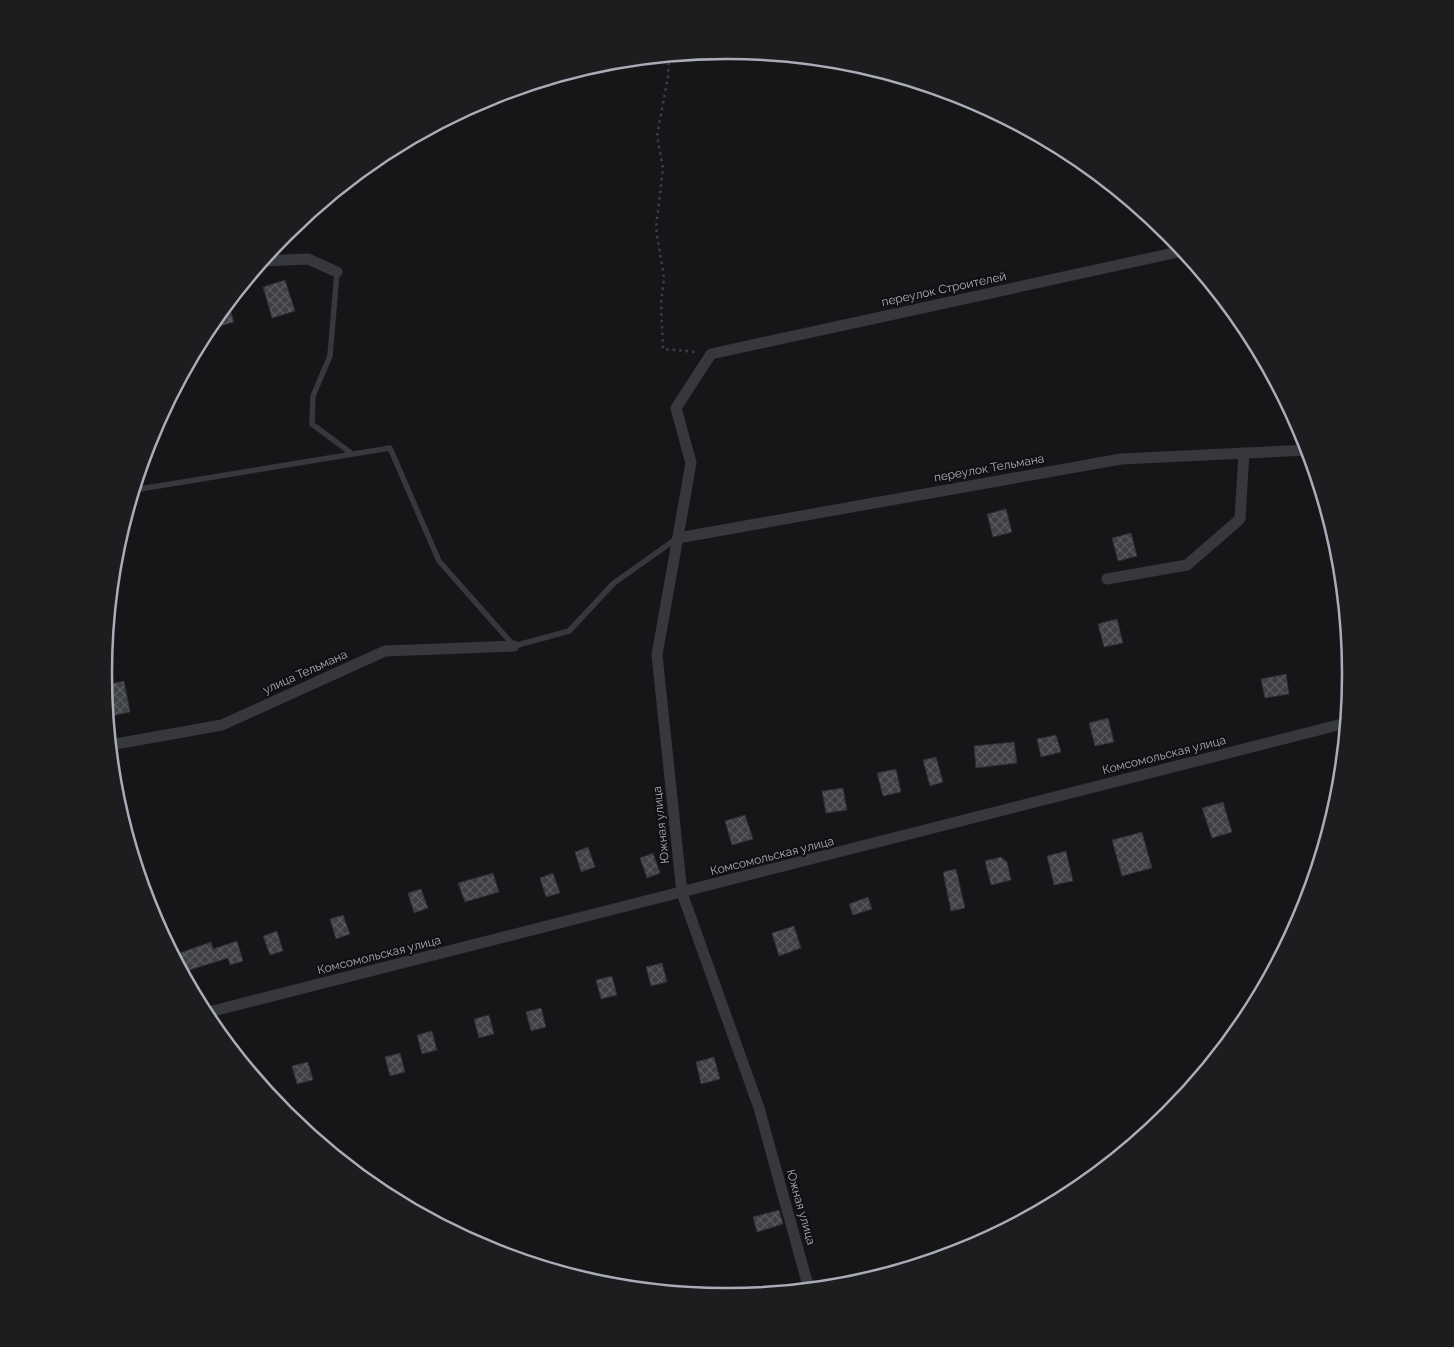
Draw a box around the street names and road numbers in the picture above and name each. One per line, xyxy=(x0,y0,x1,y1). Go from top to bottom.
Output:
street label: переулок Строителей xyxy=(880,269,1008,309)
street label: переулок Тельмана xyxy=(933,451,1045,485)
street label: улица Тельмана xyxy=(261,647,349,697)
street label: Комсомольская улица xyxy=(1101,733,1227,777)
street label: Южная улица xyxy=(650,786,672,864)
street label: Комсомольская улица xyxy=(709,834,835,878)
street label: Комсомольская улица xyxy=(316,933,442,977)
street label: Южная улица xyxy=(784,1168,818,1246)

